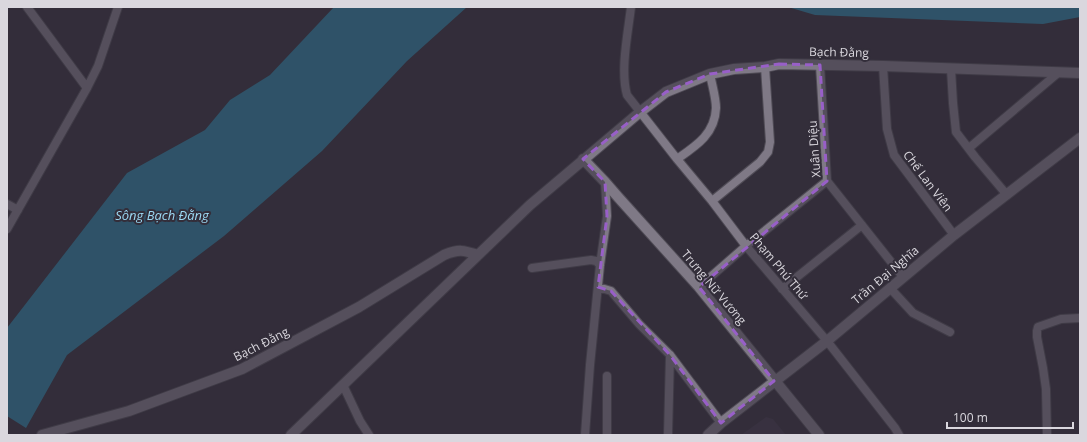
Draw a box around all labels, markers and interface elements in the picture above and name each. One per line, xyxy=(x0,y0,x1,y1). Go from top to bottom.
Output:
street label: Bạch Đằng xyxy=(809,43,870,61)
street label: Xuân Diệu xyxy=(804,120,824,178)
street label: Chế Lan Viên xyxy=(899,147,957,215)
water label: Sông Bạch Đằng xyxy=(115,206,210,224)
street label: Phạm Phú Thứ xyxy=(746,229,813,304)
street label: Trần Đại Nghĩa xyxy=(848,242,922,308)
street label: Trưng Nữ Vương xyxy=(678,246,751,328)
street label: Bạch Đằng xyxy=(230,323,292,365)
scale bar xyxy=(947,404,1073,430)
text: 100 m xyxy=(953,409,988,426)

